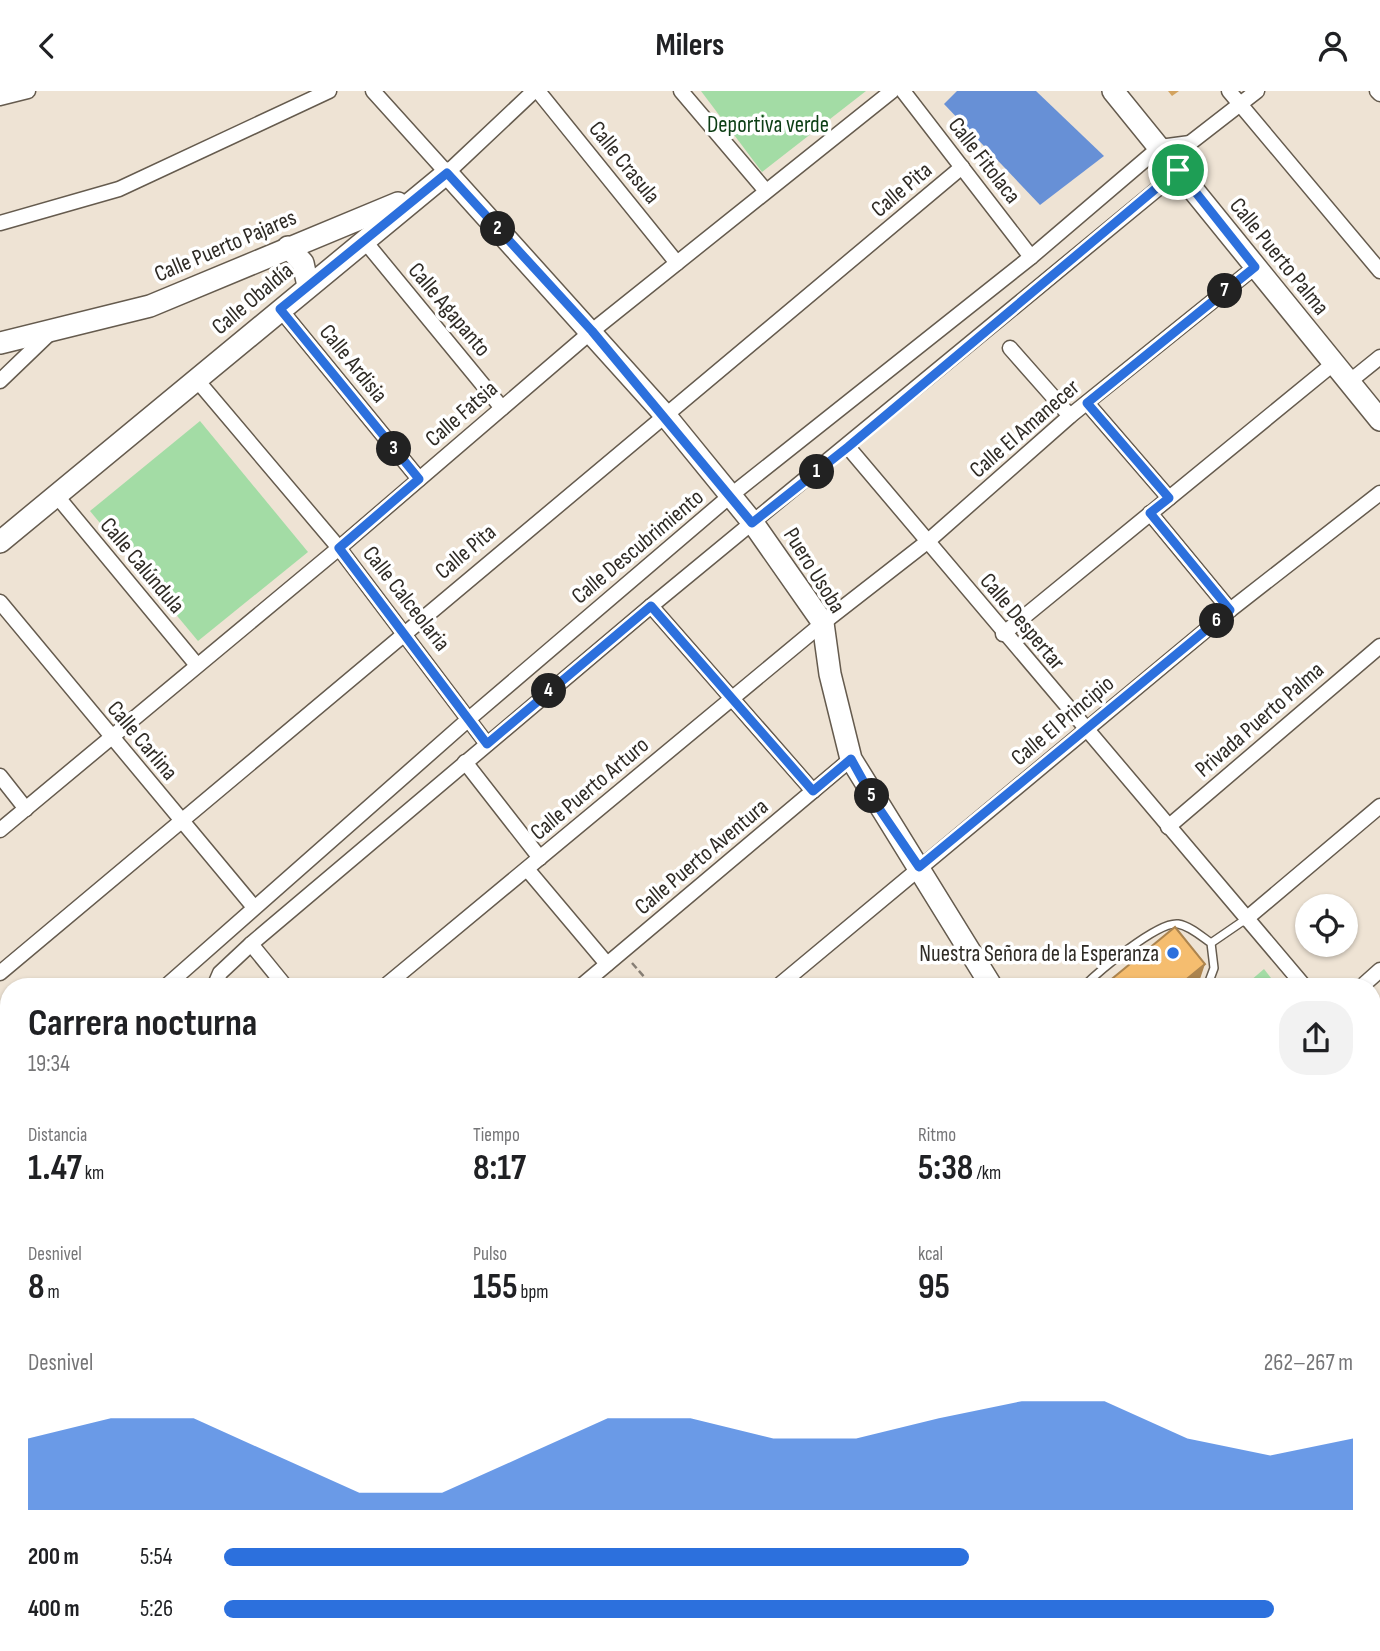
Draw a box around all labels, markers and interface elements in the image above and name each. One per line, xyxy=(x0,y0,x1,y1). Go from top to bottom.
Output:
text: Milers xyxy=(656,26,724,65)
icon: back xyxy=(28,27,66,65)
icon: person xyxy=(1314,27,1352,65)
park label: Deportiva verde xyxy=(707,111,829,139)
street label: Calle Fitolaca xyxy=(942,112,1027,209)
street label: Calle Crasula xyxy=(582,116,666,210)
pin xyxy=(1148,140,1208,200)
icon: arrive xyxy=(1159,151,1197,189)
street label: Calle Pita xyxy=(866,156,938,223)
street label: Calle Puerto Palma xyxy=(1223,192,1335,321)
street label: Calle Puerto Pajares xyxy=(150,203,301,288)
pin: 2 xyxy=(480,211,516,247)
text: 2 xyxy=(493,217,502,240)
street label: Calle Obaldía xyxy=(206,257,299,341)
street label: Calle Agapanto xyxy=(402,257,497,362)
pin: 7 xyxy=(1208,273,1242,309)
text: 7 xyxy=(1220,279,1229,302)
street label: Calle Ardisia xyxy=(313,319,393,409)
street label: Calle El Amanecer xyxy=(964,373,1086,484)
street label: Calle Fatsia xyxy=(420,375,503,453)
pin: 3 xyxy=(376,431,412,467)
text: 3 xyxy=(389,437,398,460)
pin: 1 xyxy=(800,455,834,489)
text: 1 xyxy=(813,460,820,483)
street label: Calle Descubrimiento xyxy=(566,483,709,610)
street label: Calle Calúndula xyxy=(94,512,190,619)
street label: Calle Pita xyxy=(430,518,502,585)
street label: Puero Usoba xyxy=(777,523,851,618)
street label: Calle Calceolaria xyxy=(356,540,456,657)
street label: Calle Despertar xyxy=(974,567,1071,676)
pin: 6 xyxy=(1200,603,1234,639)
text: 6 xyxy=(1212,609,1221,632)
street label: Privada Puerto Palma xyxy=(1189,656,1330,783)
street label: Calle El Principio xyxy=(1005,670,1120,772)
pin: 4 xyxy=(532,673,566,709)
text: 4 xyxy=(544,679,553,702)
street label: Calle Carlina xyxy=(101,695,184,786)
street label: Calle Puerto Arturo xyxy=(525,731,655,846)
pin: 5 xyxy=(854,779,890,813)
text: 5 xyxy=(867,784,876,807)
street label: Calle Puerto Aventura xyxy=(629,793,774,921)
map controls xyxy=(1295,894,1358,957)
button: locate xyxy=(1295,894,1358,957)
place label: Nuestra Señora de la Esperanza xyxy=(919,940,1159,968)
marker: Nuestra Señora de la Esperanza xyxy=(1165,945,1181,961)
text: Carrera nocturna xyxy=(28,1001,257,1046)
button: share xyxy=(1279,1001,1353,1075)
text: 19:34 xyxy=(28,1050,70,1078)
text: Distancia xyxy=(28,1124,87,1147)
text: Tiempo xyxy=(473,1124,520,1147)
text: Ritmo xyxy=(918,1124,956,1147)
text: 1.47 xyxy=(28,1147,82,1190)
text: 8:17 xyxy=(473,1147,526,1190)
text: 5:38 xyxy=(918,1147,973,1190)
text: km xyxy=(82,1162,104,1185)
text: /km xyxy=(973,1162,1001,1185)
text: Desnivel xyxy=(28,1243,82,1266)
text: Pulso xyxy=(473,1243,507,1266)
text: kcal xyxy=(918,1243,943,1266)
text: 8 xyxy=(28,1266,45,1309)
text: 155 xyxy=(473,1266,518,1309)
text: 95 xyxy=(918,1266,950,1309)
text: m xyxy=(45,1281,60,1304)
text: bpm xyxy=(518,1281,549,1304)
text: Desnivel xyxy=(28,1349,93,1377)
text: 262–267 m xyxy=(1264,1349,1353,1377)
text: 200 m xyxy=(28,1543,79,1571)
text: 5:54 xyxy=(140,1543,172,1571)
text: 400 m xyxy=(28,1595,79,1623)
text: 5:26 xyxy=(140,1595,173,1623)

